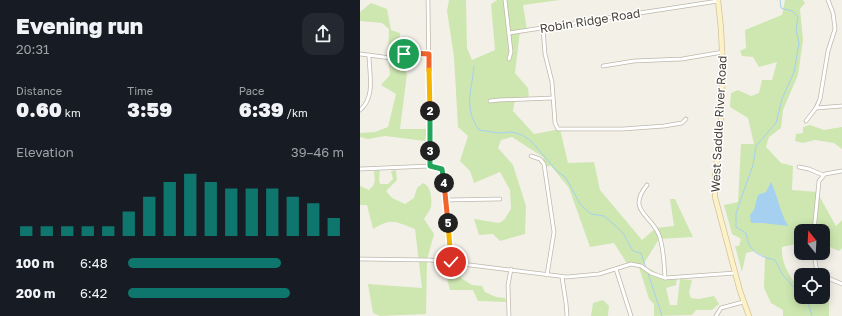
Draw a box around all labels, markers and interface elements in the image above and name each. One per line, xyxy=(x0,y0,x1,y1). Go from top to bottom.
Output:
street label: Robin Ridge Road xyxy=(539,5,641,36)
text: Evening run xyxy=(16,12,143,39)
button: share xyxy=(302,13,344,55)
pin xyxy=(387,37,421,71)
text: 20:31 xyxy=(16,41,49,57)
icon: arrive xyxy=(393,43,415,65)
street label: West Saddle River Road xyxy=(707,55,730,193)
text: Distance xyxy=(16,84,62,97)
text: Time xyxy=(127,84,153,97)
text: Pace xyxy=(239,84,264,97)
text: 0.60 xyxy=(16,97,62,121)
text: 3:59 xyxy=(127,97,172,121)
text: 6:39 xyxy=(239,97,284,121)
pin: 2 xyxy=(420,101,440,121)
text: 2 xyxy=(427,104,433,117)
text: km xyxy=(62,106,81,119)
text: /km xyxy=(284,106,308,119)
pin: 3 xyxy=(420,141,440,161)
text: Elevation xyxy=(16,144,74,160)
text: 39–46 m xyxy=(291,144,344,160)
text: 3 xyxy=(427,144,433,157)
pin: 4 xyxy=(434,173,454,193)
text: 4 xyxy=(441,176,447,189)
pin: 5 xyxy=(438,213,458,233)
text: 5 xyxy=(445,216,451,229)
north arrow xyxy=(794,224,830,260)
map controls xyxy=(794,224,830,304)
pin xyxy=(434,245,468,279)
icon: check xyxy=(440,251,462,273)
text: 100 m xyxy=(16,255,54,271)
text: 6:48 xyxy=(80,255,108,271)
button: locate xyxy=(794,268,830,304)
text: 200 m xyxy=(16,285,55,301)
text: 6:42 xyxy=(80,285,107,301)

